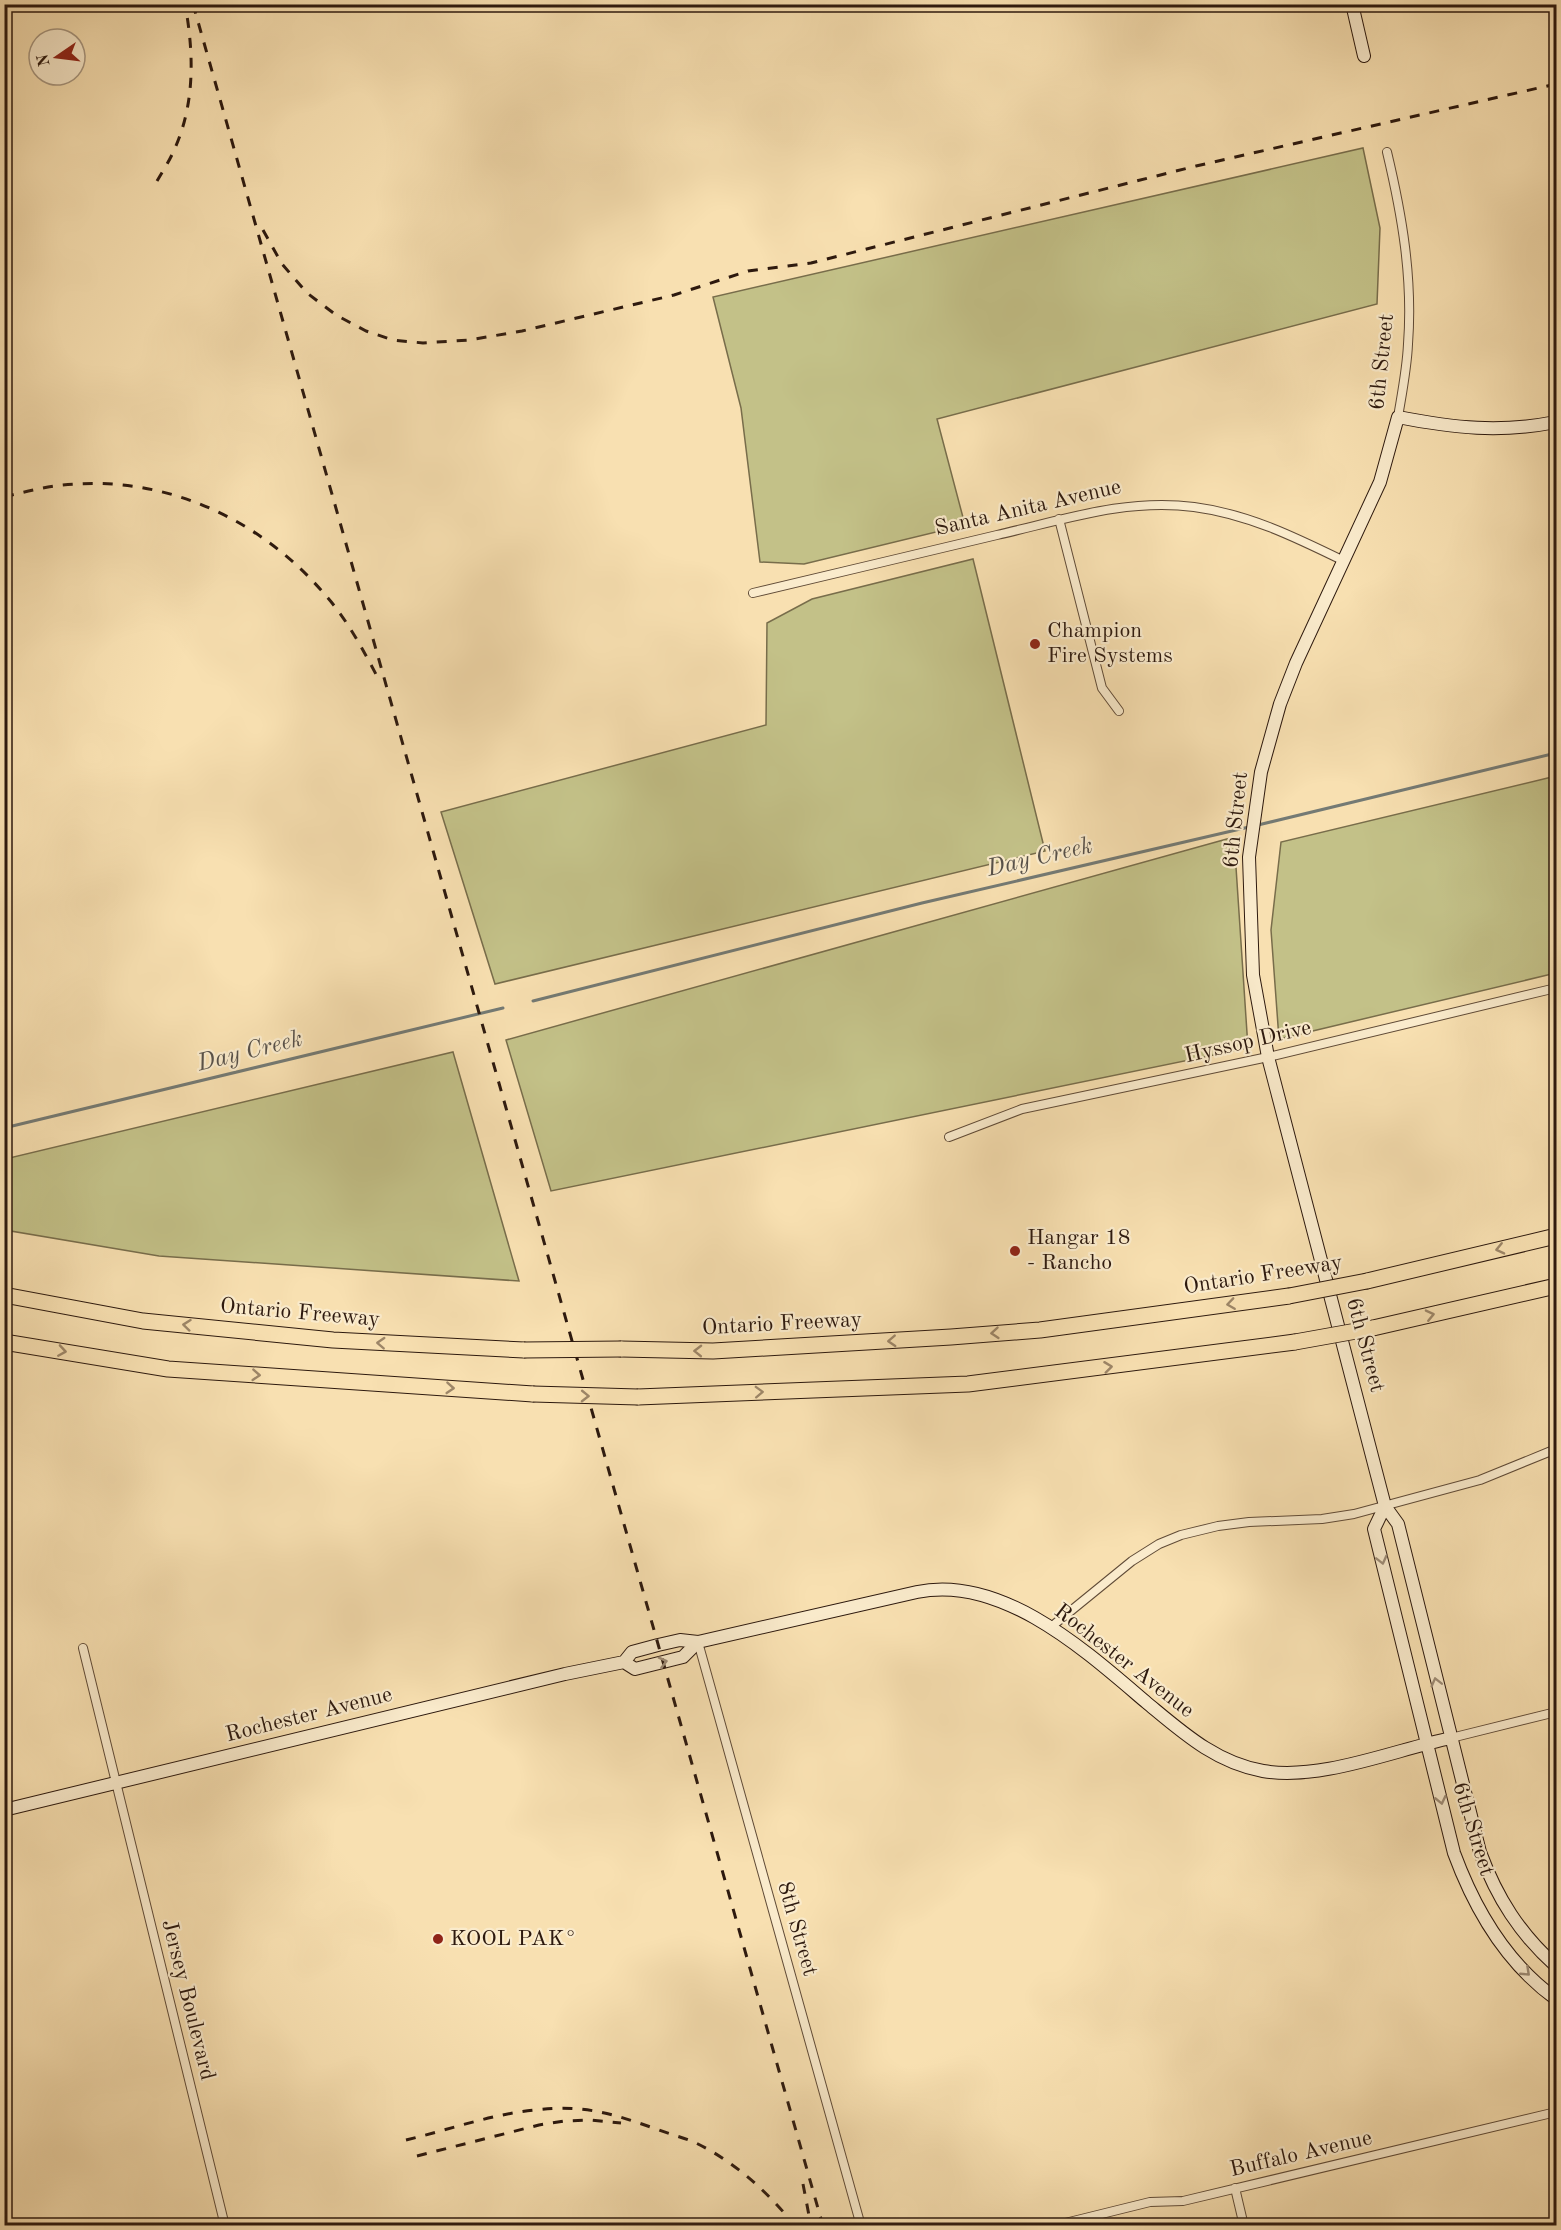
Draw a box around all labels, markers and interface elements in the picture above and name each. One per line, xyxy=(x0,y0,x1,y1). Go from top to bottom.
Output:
north arrow xyxy=(27,27,87,87)
text: N xyxy=(35,52,54,68)
street label: 6th Street xyxy=(1366,313,1398,411)
street label: Santa Anita Avenue xyxy=(933,476,1123,540)
place label: Champion Fire Systems xyxy=(1047,620,1173,667)
marker: Champion Fire Systems xyxy=(1028,637,1042,651)
street label: 6th Street xyxy=(1220,771,1252,869)
water label: Day Creek xyxy=(984,834,1095,882)
street label: Hyssop Drive xyxy=(1182,1017,1314,1067)
water label: Day Creek xyxy=(194,1027,305,1077)
place label: Hangar 18 - Rancho xyxy=(1027,1227,1131,1274)
one-way arrow xyxy=(1495,1242,1505,1255)
marker: Hangar 18 - Rancho xyxy=(1008,1244,1022,1258)
street label: Ontario Freeway xyxy=(1182,1252,1344,1298)
street label: Ontario Freeway xyxy=(219,1295,381,1331)
street label: 6th Street xyxy=(1342,1295,1388,1395)
one-way arrow xyxy=(1226,1297,1236,1310)
street label: Ontario Freeway xyxy=(701,1309,863,1339)
one-way arrow xyxy=(1424,1309,1434,1322)
one-way arrow xyxy=(183,1319,192,1332)
one-way arrow xyxy=(991,1327,1000,1340)
one-way arrow xyxy=(888,1334,897,1347)
one-way arrow xyxy=(377,1336,386,1349)
one-way arrow xyxy=(58,1345,67,1357)
one-way arrow xyxy=(693,1345,702,1357)
one-way arrow xyxy=(1103,1361,1113,1373)
one-way arrow xyxy=(251,1368,260,1381)
one-way arrow xyxy=(446,1382,455,1395)
one-way arrow xyxy=(755,1386,764,1399)
one-way arrow xyxy=(581,1389,590,1402)
one-way arrow xyxy=(1374,1555,1387,1565)
street label: Rochester Avenue xyxy=(1050,1600,1198,1722)
one-way arrow xyxy=(658,1656,668,1669)
one-way arrow xyxy=(1431,1677,1444,1687)
street label: Rochester Avenue xyxy=(223,1684,395,1746)
street label: 6th Street xyxy=(1448,1779,1498,1879)
one-way arrow xyxy=(1433,1795,1446,1805)
street label: 8th Street xyxy=(773,1879,821,1979)
street label: Jersey Boulevard xyxy=(157,1917,219,2083)
place label: KOOL PAK° xyxy=(450,1928,577,1950)
marker: KOOL PAK° xyxy=(431,1932,445,1946)
one-way arrow xyxy=(1519,1965,1530,1976)
street label: Buffalo Avenue xyxy=(1228,2127,1374,2181)

